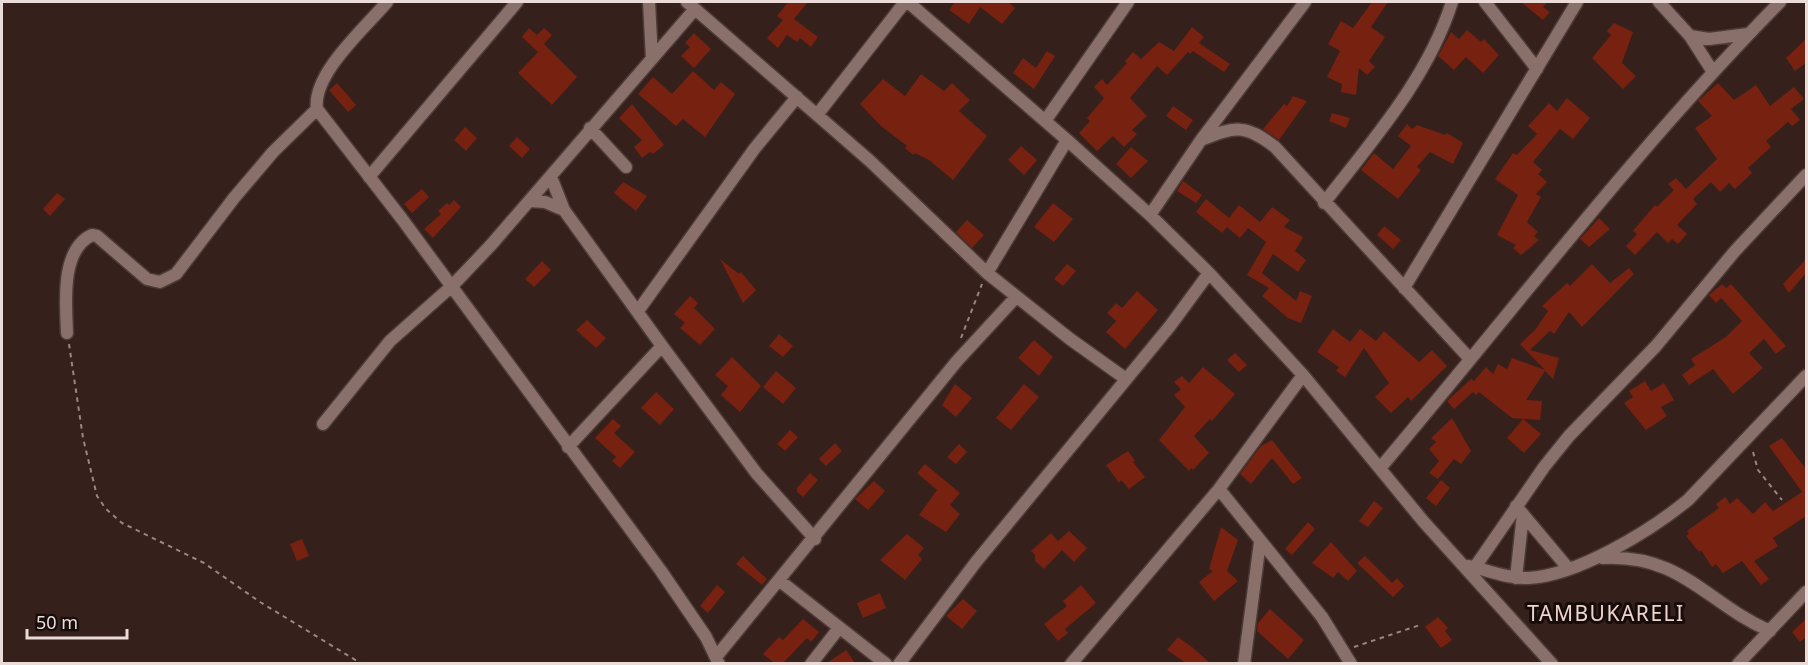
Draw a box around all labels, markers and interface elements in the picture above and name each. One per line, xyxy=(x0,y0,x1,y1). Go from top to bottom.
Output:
district label: TAMBUKARELI xyxy=(1527,599,1685,627)
scale bar xyxy=(27,602,128,640)
text: 50 m xyxy=(36,610,78,634)

